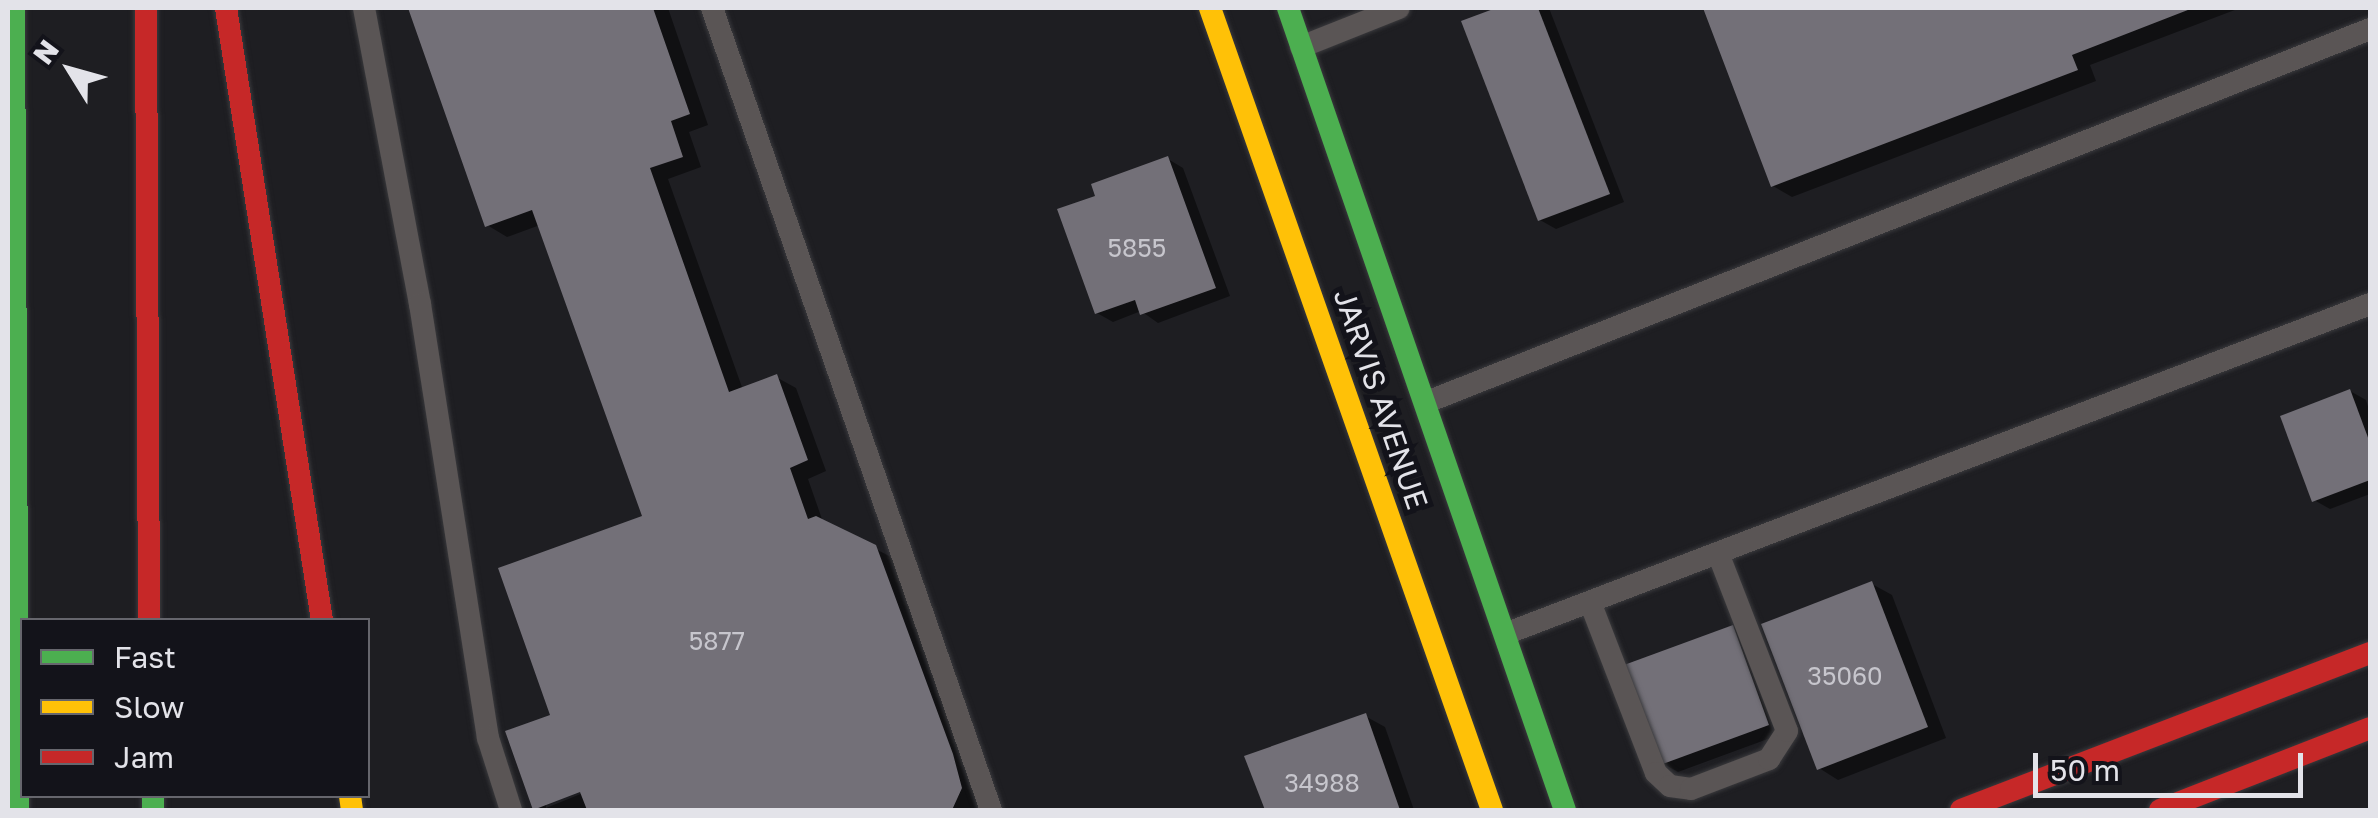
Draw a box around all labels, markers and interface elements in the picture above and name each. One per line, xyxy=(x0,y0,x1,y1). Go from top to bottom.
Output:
north arrow xyxy=(20,20,120,120)
text: N xyxy=(26,33,65,70)
house number: 5855 xyxy=(1108,233,1166,263)
street label: JARVIS AVENUE xyxy=(1326,284,1436,514)
legend xyxy=(20,618,370,798)
house number: 5877 xyxy=(689,626,745,656)
text: Fast xyxy=(114,639,176,675)
house number: 35060 xyxy=(1807,661,1883,691)
text: Slow xyxy=(114,689,185,725)
scale bar xyxy=(2038,733,2308,795)
text: Jam xyxy=(114,739,174,775)
text: 50 m xyxy=(2050,752,2120,788)
house number: 34988 xyxy=(1284,768,1360,798)

